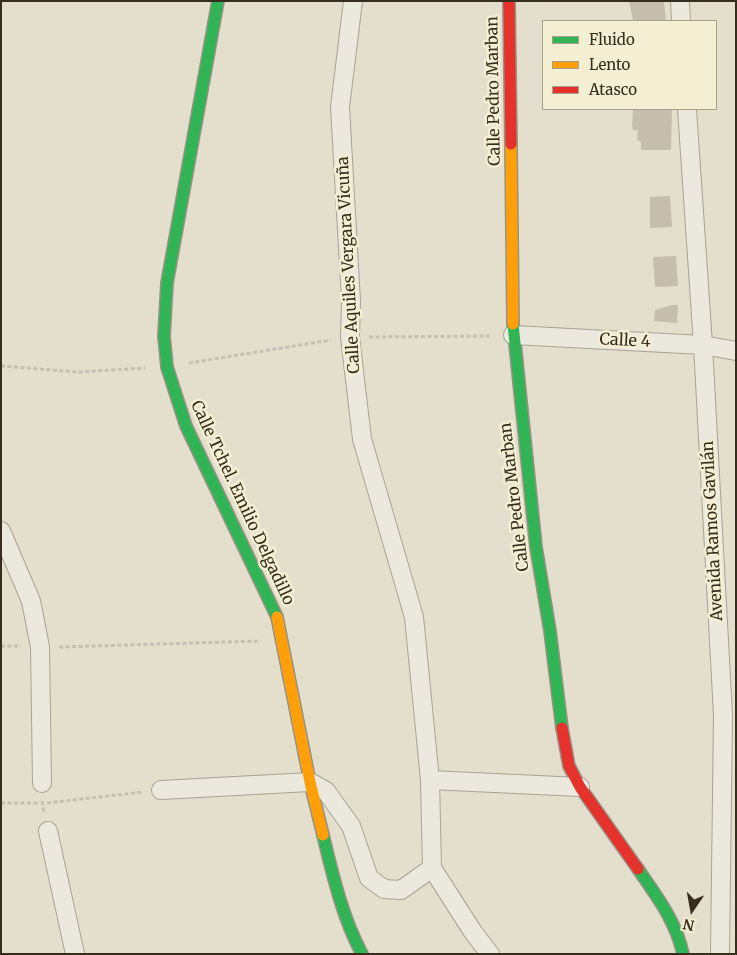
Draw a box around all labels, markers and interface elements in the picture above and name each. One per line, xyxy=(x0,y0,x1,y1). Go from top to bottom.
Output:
street label: Calle Pedro Marban xyxy=(483,16,505,166)
legend xyxy=(542,20,717,110)
text: Fluido xyxy=(589,30,635,49)
text: Lento xyxy=(589,55,630,74)
text: Atasco xyxy=(589,80,637,99)
street label: Calle Aquiles Vergara Vicuña xyxy=(334,156,364,374)
street label: Calle 4 xyxy=(599,330,651,352)
street label: Calle Tchel. Emilio Delgadillo xyxy=(186,398,298,608)
street label: Calle Pedro Marban xyxy=(496,422,534,572)
street label: Avenida Ramos Gavilán xyxy=(699,440,727,622)
north arrow xyxy=(667,885,717,935)
text: N xyxy=(682,915,696,935)

